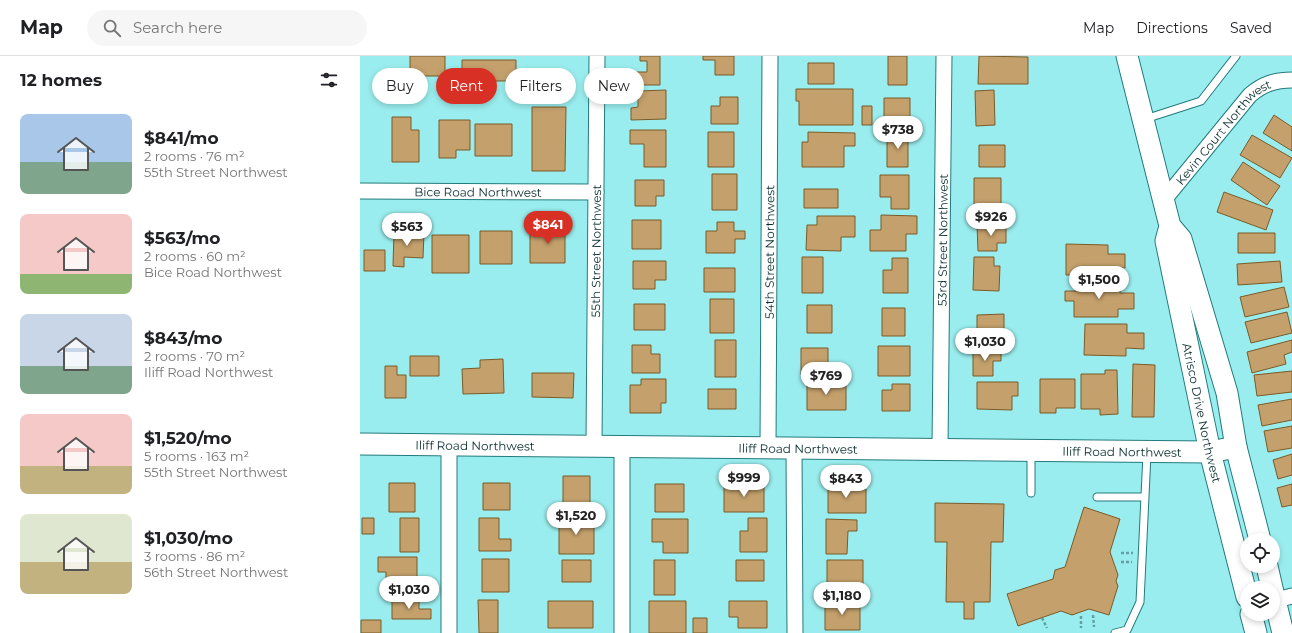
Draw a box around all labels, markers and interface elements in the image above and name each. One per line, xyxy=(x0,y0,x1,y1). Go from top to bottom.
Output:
search box xyxy=(87,10,367,46)
text: Map xyxy=(20,16,63,39)
icon: search xyxy=(101,17,123,39)
text: Search here xyxy=(133,18,222,37)
text: Map xyxy=(1083,19,1114,37)
text: Directions xyxy=(1136,19,1208,37)
text: Saved xyxy=(1230,19,1272,37)
chip: Buy xyxy=(372,68,428,104)
chip: Rent xyxy=(436,68,497,104)
chip: Filters xyxy=(505,68,576,104)
chip: New xyxy=(584,68,644,104)
icon: filters xyxy=(318,69,340,91)
text: 12 homes xyxy=(20,70,102,90)
street label: Kevin Court Northwest xyxy=(1172,76,1273,188)
pin: $738 xyxy=(874,116,922,150)
text: $738 xyxy=(882,121,914,137)
text: $841/mo xyxy=(144,128,219,148)
icon: home xyxy=(52,130,100,178)
text: 2 rooms · 76 m² xyxy=(144,148,244,164)
text: 55th Street Northwest xyxy=(144,164,288,180)
street label: 53rd Street Northwest xyxy=(934,174,950,306)
street label: Bice Road Northwest xyxy=(414,184,542,199)
street label: 55th Street Northwest xyxy=(587,184,604,317)
street label: 54th Street Northwest xyxy=(761,185,777,319)
pin: $926 xyxy=(967,203,1015,237)
text: $926 xyxy=(975,208,1007,224)
pin: $841 xyxy=(524,211,572,245)
pin: $563 xyxy=(383,213,431,247)
text: $841 xyxy=(533,216,563,232)
text: $563 xyxy=(391,218,423,234)
text: $563/mo xyxy=(144,228,220,248)
icon: home xyxy=(52,230,100,278)
text: 2 rooms · 60 m² xyxy=(144,248,246,264)
text: Bice Road Northwest xyxy=(144,264,282,280)
pin: $1,500 xyxy=(1066,266,1132,300)
text: $1,500 xyxy=(1078,271,1120,287)
text: $843/mo xyxy=(144,328,222,348)
pin: $1,030 xyxy=(952,328,1018,362)
icon: home xyxy=(52,330,100,378)
text: $1,030 xyxy=(964,333,1006,349)
street label: Atrisco Drive Northwest xyxy=(1180,341,1225,484)
text: 2 rooms · 70 m² xyxy=(144,348,245,364)
pin: $769 xyxy=(802,362,850,396)
text: Iliff Road Northwest xyxy=(144,364,273,380)
text: $769 xyxy=(810,367,842,383)
text: $1,520/mo xyxy=(144,428,232,448)
icon: home xyxy=(52,430,100,478)
street label: Iliff Road Northwest xyxy=(415,437,535,453)
street label: Iliff Road Northwest xyxy=(738,440,858,456)
street label: Iliff Road Northwest xyxy=(1062,443,1182,459)
text: 5 rooms · 163 m² xyxy=(144,448,249,464)
text: 55th Street Northwest xyxy=(144,464,288,480)
pin: $999 xyxy=(720,464,768,498)
pin: $843 xyxy=(822,465,870,499)
text: $999 xyxy=(727,469,761,485)
text: $843 xyxy=(829,470,863,486)
pin: $1,520 xyxy=(543,502,609,536)
text: $1,520 xyxy=(556,507,596,523)
text: $1,030/mo xyxy=(144,528,233,548)
icon: home xyxy=(52,530,100,578)
map controls xyxy=(1240,533,1280,621)
button: locate xyxy=(1240,533,1280,573)
text: 3 rooms · 86 m² xyxy=(144,548,245,564)
text: 56th Street Northwest xyxy=(144,564,288,580)
pin: $1,030 xyxy=(376,576,442,610)
text: $1,030 xyxy=(388,581,430,597)
button: layers xyxy=(1240,581,1280,621)
pin: $1,180 xyxy=(809,582,875,616)
text: $1,180 xyxy=(823,587,861,603)

